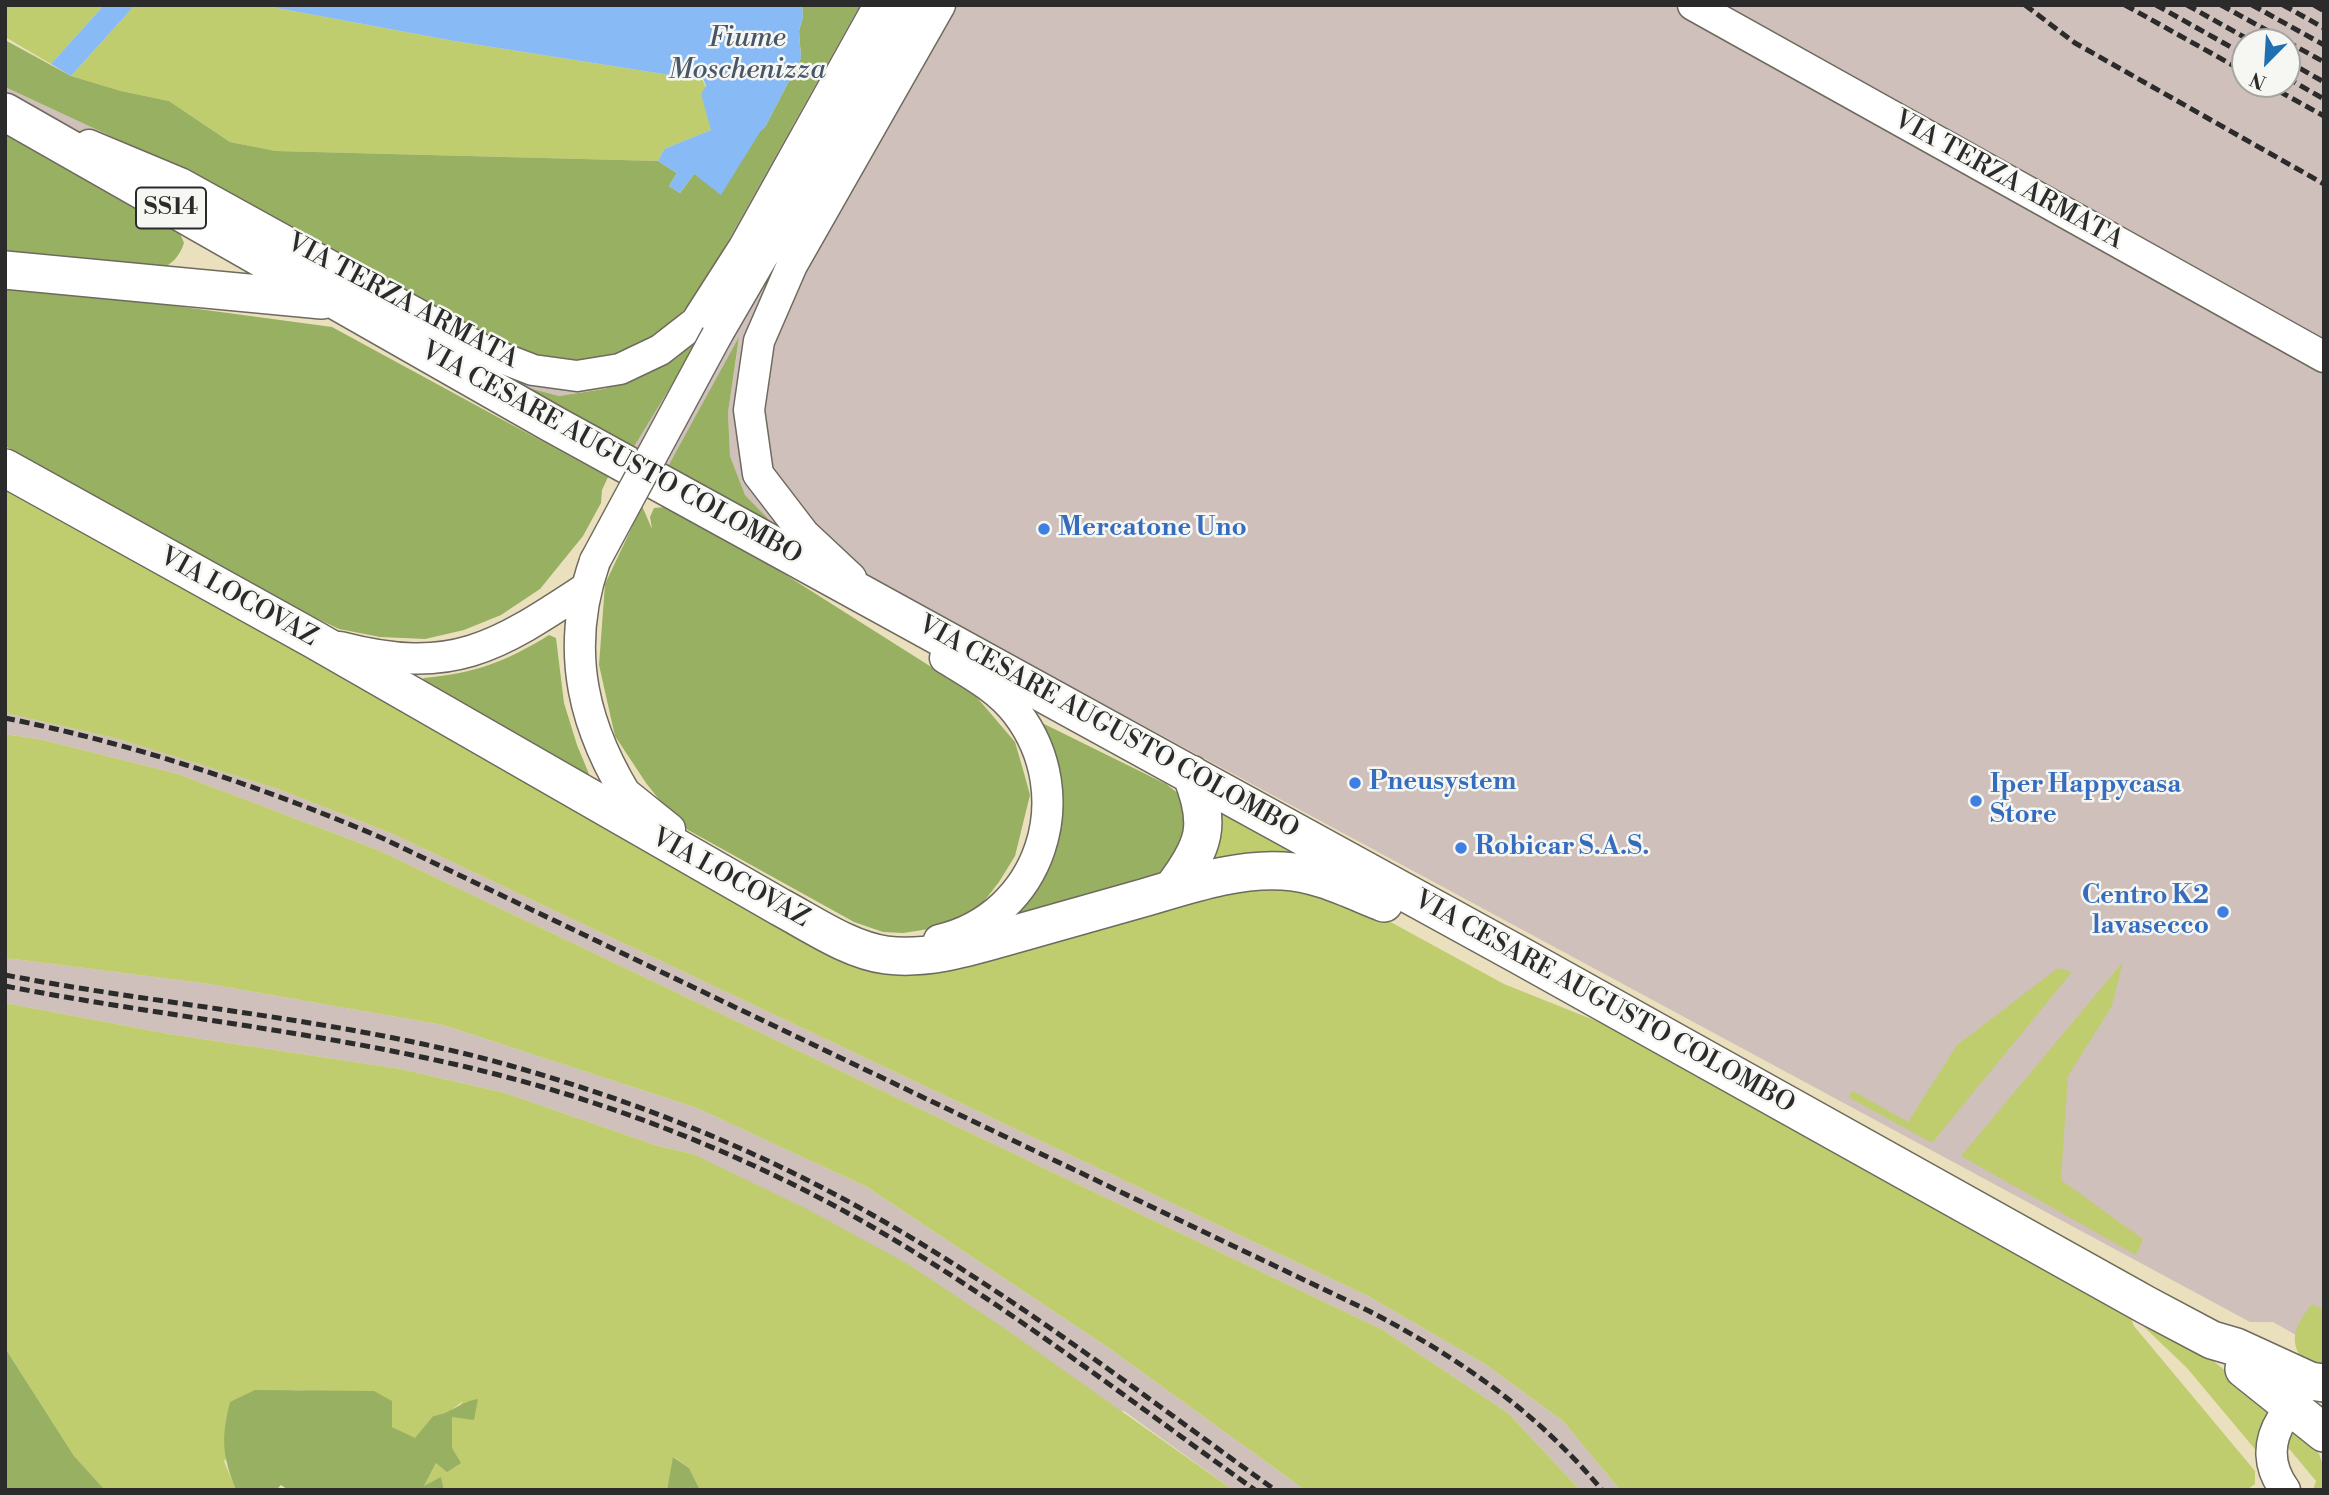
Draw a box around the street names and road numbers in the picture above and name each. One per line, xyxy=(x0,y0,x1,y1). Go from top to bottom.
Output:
street label: VIA TERZA ARMATA xyxy=(1888,105,2128,257)
road number: SS14 xyxy=(136,188,206,229)
street label: VIA TERZA ARMATA xyxy=(281,228,523,376)
street label: VIA CESARE AUGUSTO COLOMBO xyxy=(415,336,807,572)
street label: VIA LOCOVAZ xyxy=(154,542,322,654)
street label: VIA CESARE AUGUSTO COLOMBO xyxy=(912,610,1304,846)
street label: VIA LOCOVAZ xyxy=(646,823,814,935)
street label: VIA CESARE AUGUSTO COLOMBO xyxy=(1408,885,1800,1121)

